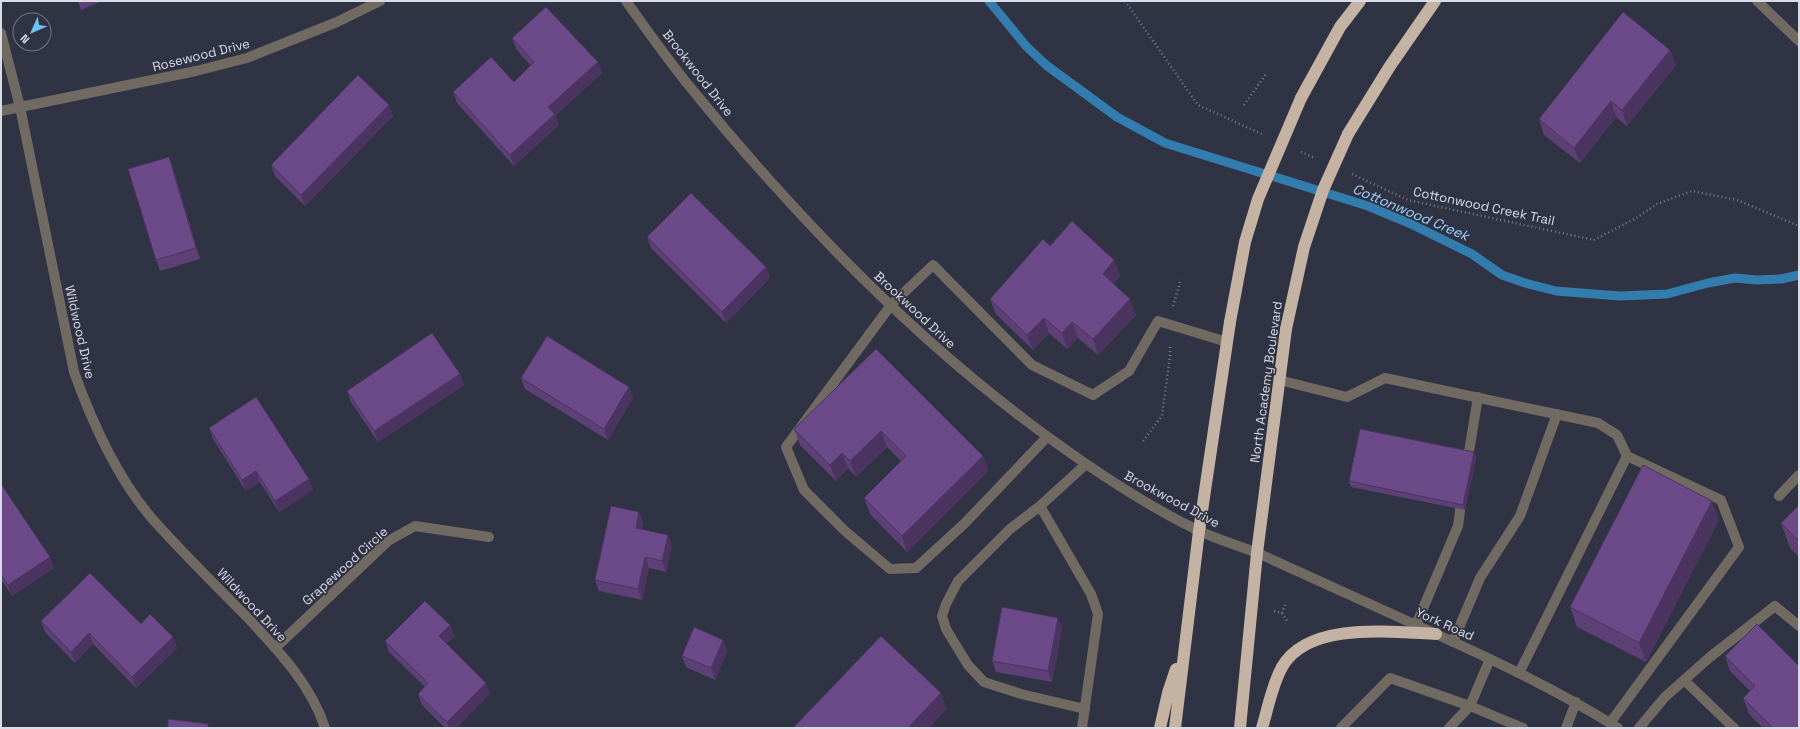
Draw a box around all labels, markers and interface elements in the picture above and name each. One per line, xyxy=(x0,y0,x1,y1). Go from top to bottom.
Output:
north arrow xyxy=(12,12,52,52)
street label: Brookwood Drive xyxy=(659,26,737,120)
text: N xyxy=(17,32,32,47)
street label: Rosewood Drive xyxy=(150,35,252,75)
water label: Cottonwood Creek xyxy=(1350,180,1472,244)
street label: Cottonwood Creek Trail xyxy=(1412,183,1556,229)
street label: Brookwood Drive xyxy=(871,268,959,352)
street label: Wildwood Drive xyxy=(61,284,99,380)
street label: North Academy Boulevard xyxy=(1246,300,1286,464)
street label: Brookwood Drive xyxy=(1121,467,1223,531)
street label: Grapewood Circle xyxy=(299,523,391,609)
street label: Wildwood Drive xyxy=(213,564,291,646)
street label: York Road xyxy=(1413,604,1477,644)

